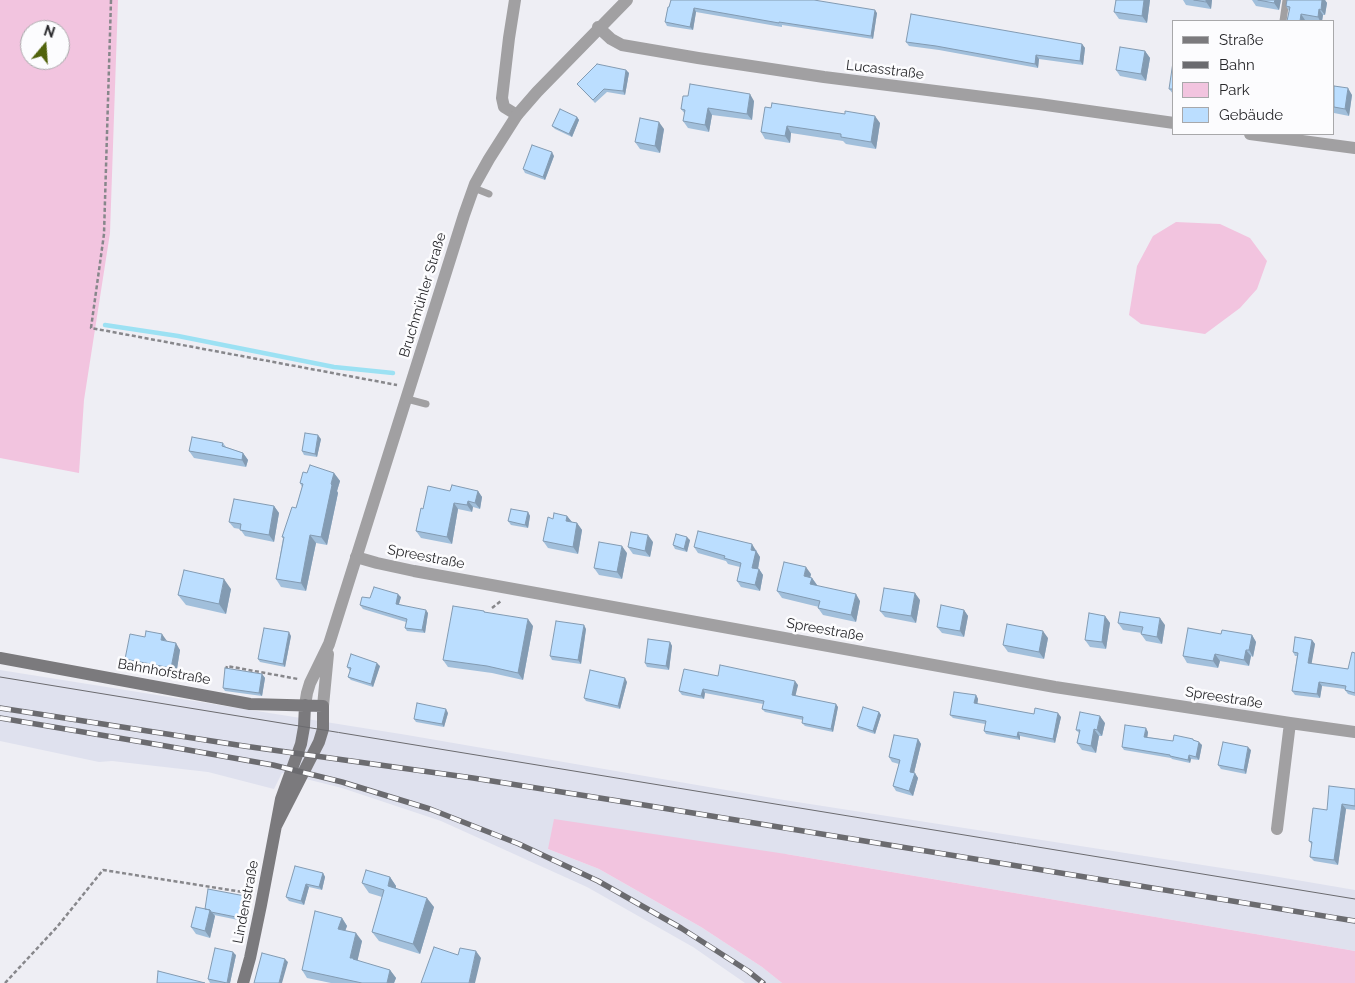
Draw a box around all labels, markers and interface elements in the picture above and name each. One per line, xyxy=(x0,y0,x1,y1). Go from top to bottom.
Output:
north arrow xyxy=(20,20,70,70)
legend xyxy=(1172,20,1335,135)
text: N xyxy=(42,22,57,41)
text: Straße xyxy=(1219,31,1263,49)
text: Bahn xyxy=(1219,56,1255,74)
street label: Lucasstraße xyxy=(845,57,925,83)
text: Park xyxy=(1219,81,1250,99)
text: Gebäude xyxy=(1219,106,1283,124)
street label: Bruchmühler Straße xyxy=(396,230,450,360)
street label: Spreestraße xyxy=(386,541,466,573)
street label: Spreestraße xyxy=(785,615,865,645)
street label: Bahnhofstraße xyxy=(116,656,212,688)
street label: Spreestraße xyxy=(1184,684,1264,712)
street label: Lindenstraße xyxy=(230,859,262,945)

